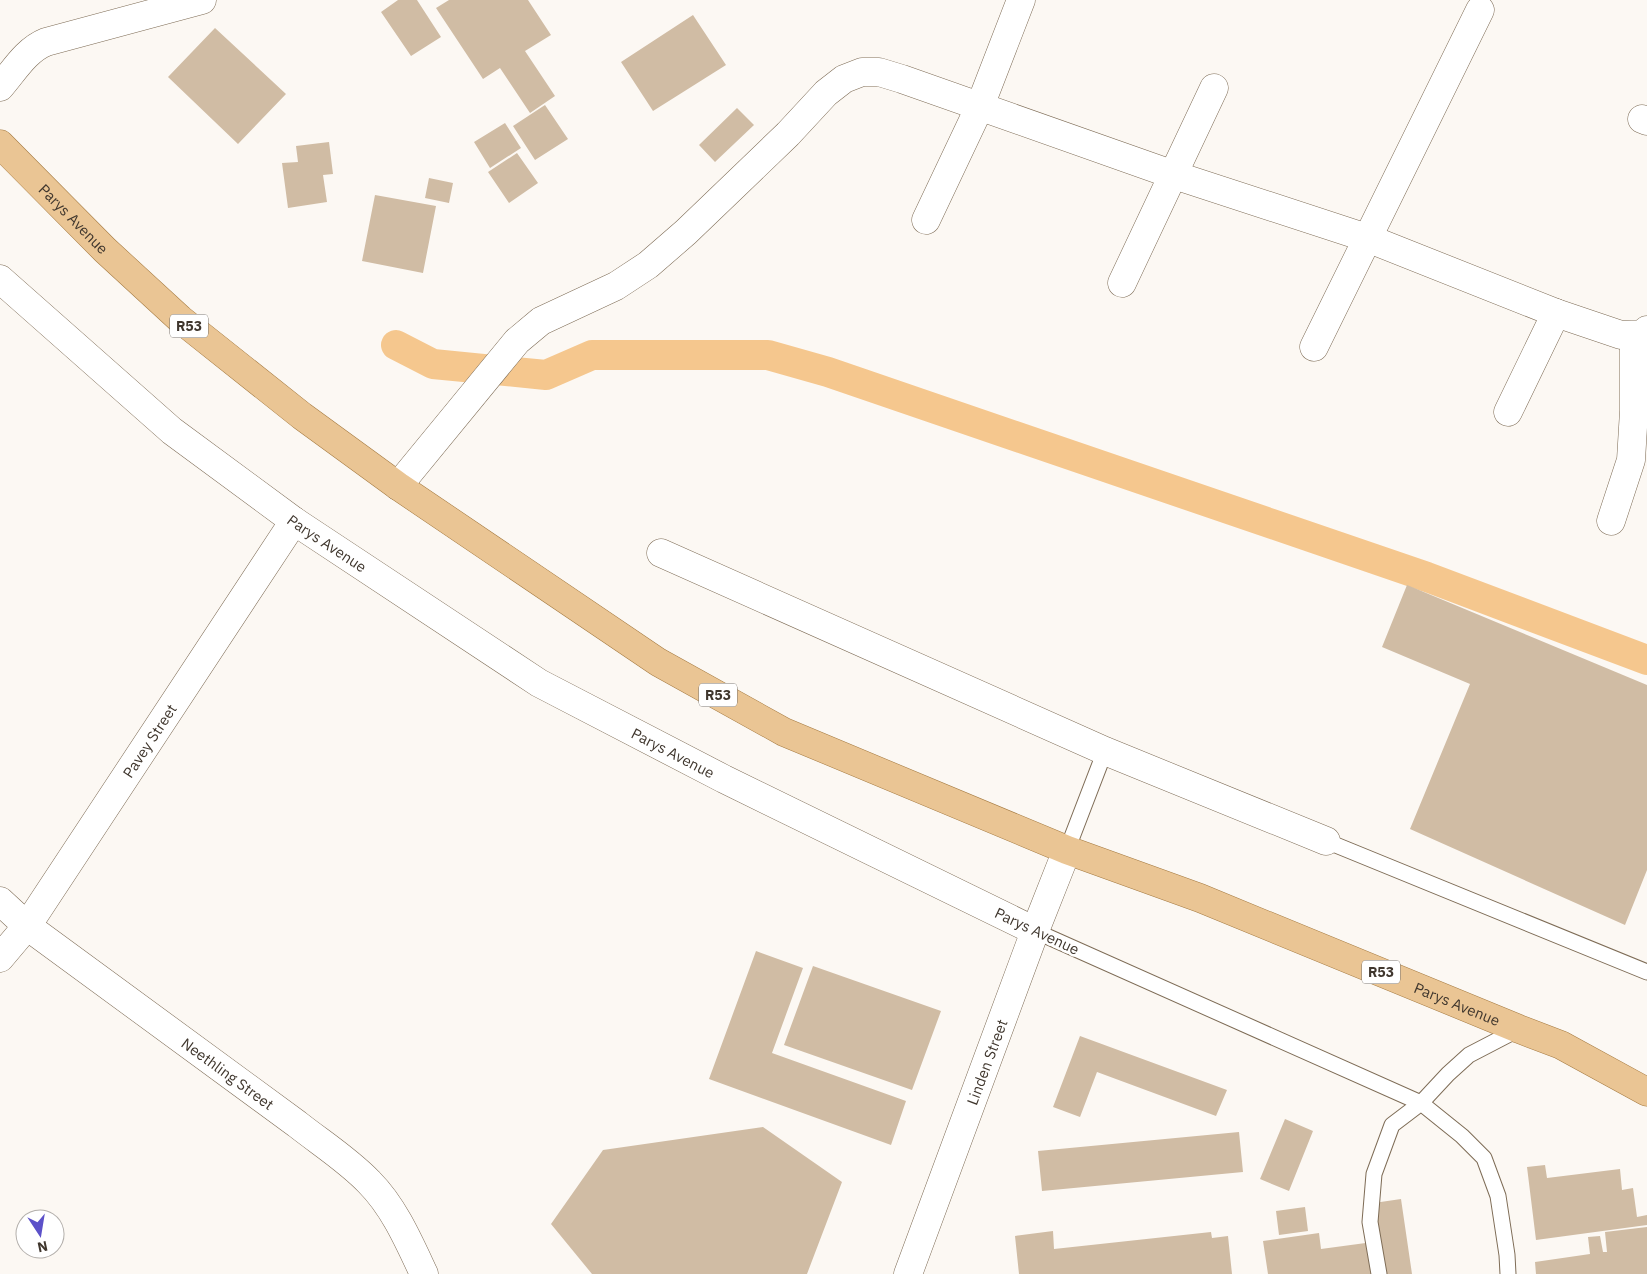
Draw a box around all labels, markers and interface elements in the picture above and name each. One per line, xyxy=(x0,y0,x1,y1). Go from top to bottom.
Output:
street label: Parys Avenue xyxy=(35,180,113,258)
road number: R53 xyxy=(170,314,208,338)
street label: Parys Avenue xyxy=(284,510,370,576)
road number: R53 xyxy=(699,684,737,706)
street label: Pavey Street xyxy=(118,700,180,781)
street label: Parys Avenue xyxy=(628,723,718,782)
street label: Parys Avenue xyxy=(992,903,1082,959)
road number: R53 xyxy=(1362,960,1400,984)
street label: Parys Avenue xyxy=(1412,978,1503,1030)
street label: Linden Street xyxy=(962,1017,1011,1108)
street label: Neethling Street xyxy=(178,1033,278,1114)
north arrow xyxy=(15,1209,65,1259)
text: N xyxy=(36,1237,50,1257)

